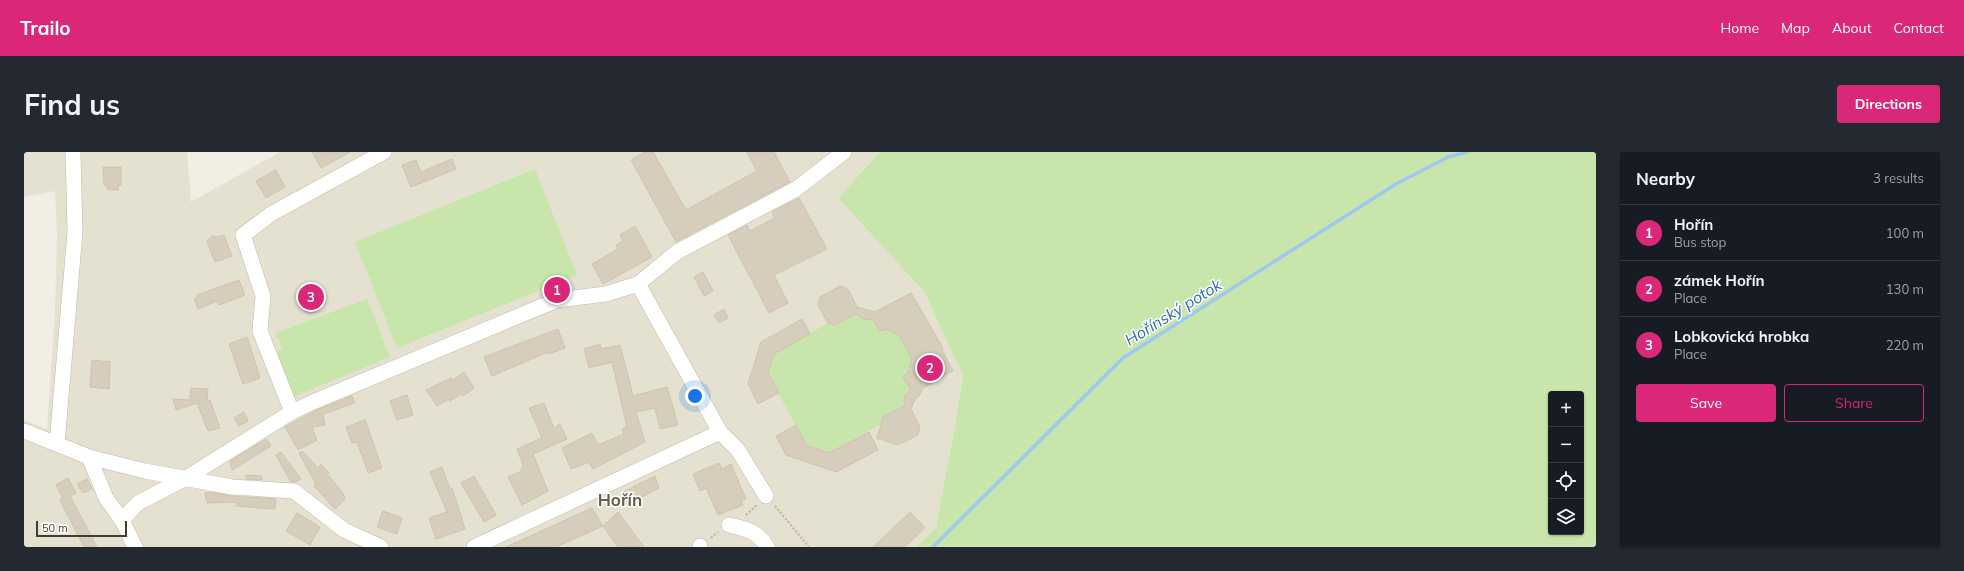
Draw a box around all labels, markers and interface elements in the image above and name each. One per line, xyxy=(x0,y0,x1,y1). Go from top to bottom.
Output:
text: Trailo xyxy=(20,16,71,40)
text: Home xyxy=(1720,19,1759,37)
text: Map xyxy=(1781,19,1810,37)
text: About xyxy=(1832,19,1872,37)
text: Contact xyxy=(1894,19,1944,37)
button: Directions xyxy=(1837,85,1940,123)
text: Find us xyxy=(24,87,120,122)
text: Nearby xyxy=(1636,168,1695,189)
text: 3 results xyxy=(1873,170,1924,186)
text: Hořín xyxy=(1674,215,1713,234)
text: 1 xyxy=(1645,225,1653,241)
text: 100 m xyxy=(1886,225,1924,241)
text: Bus stop xyxy=(1674,234,1726,250)
text: zámek Hořín xyxy=(1674,271,1765,290)
water label: Hořínský potok xyxy=(1121,274,1226,350)
pin: 1 xyxy=(544,275,570,305)
text: 2 xyxy=(1645,281,1653,297)
text: 130 m xyxy=(1886,281,1924,297)
pin: 3 xyxy=(298,282,324,312)
text: Place xyxy=(1674,290,1707,306)
text: Lobkovická hrobka xyxy=(1674,327,1809,346)
text: 3 xyxy=(1645,337,1653,353)
text: 220 m xyxy=(1886,337,1924,353)
text: Place xyxy=(1674,346,1707,362)
pin: 2 xyxy=(917,353,943,383)
button: Save xyxy=(1636,384,1776,422)
button: Share xyxy=(1784,384,1924,422)
your location xyxy=(685,386,705,406)
map controls xyxy=(1548,391,1584,535)
button: + xyxy=(1548,391,1584,427)
button: − xyxy=(1548,427,1584,463)
button: locate xyxy=(1548,463,1584,499)
district label: Hořín xyxy=(598,489,642,510)
button: layers xyxy=(1548,499,1584,535)
scale bar xyxy=(36,519,127,538)
text: 50 m xyxy=(42,521,68,535)

